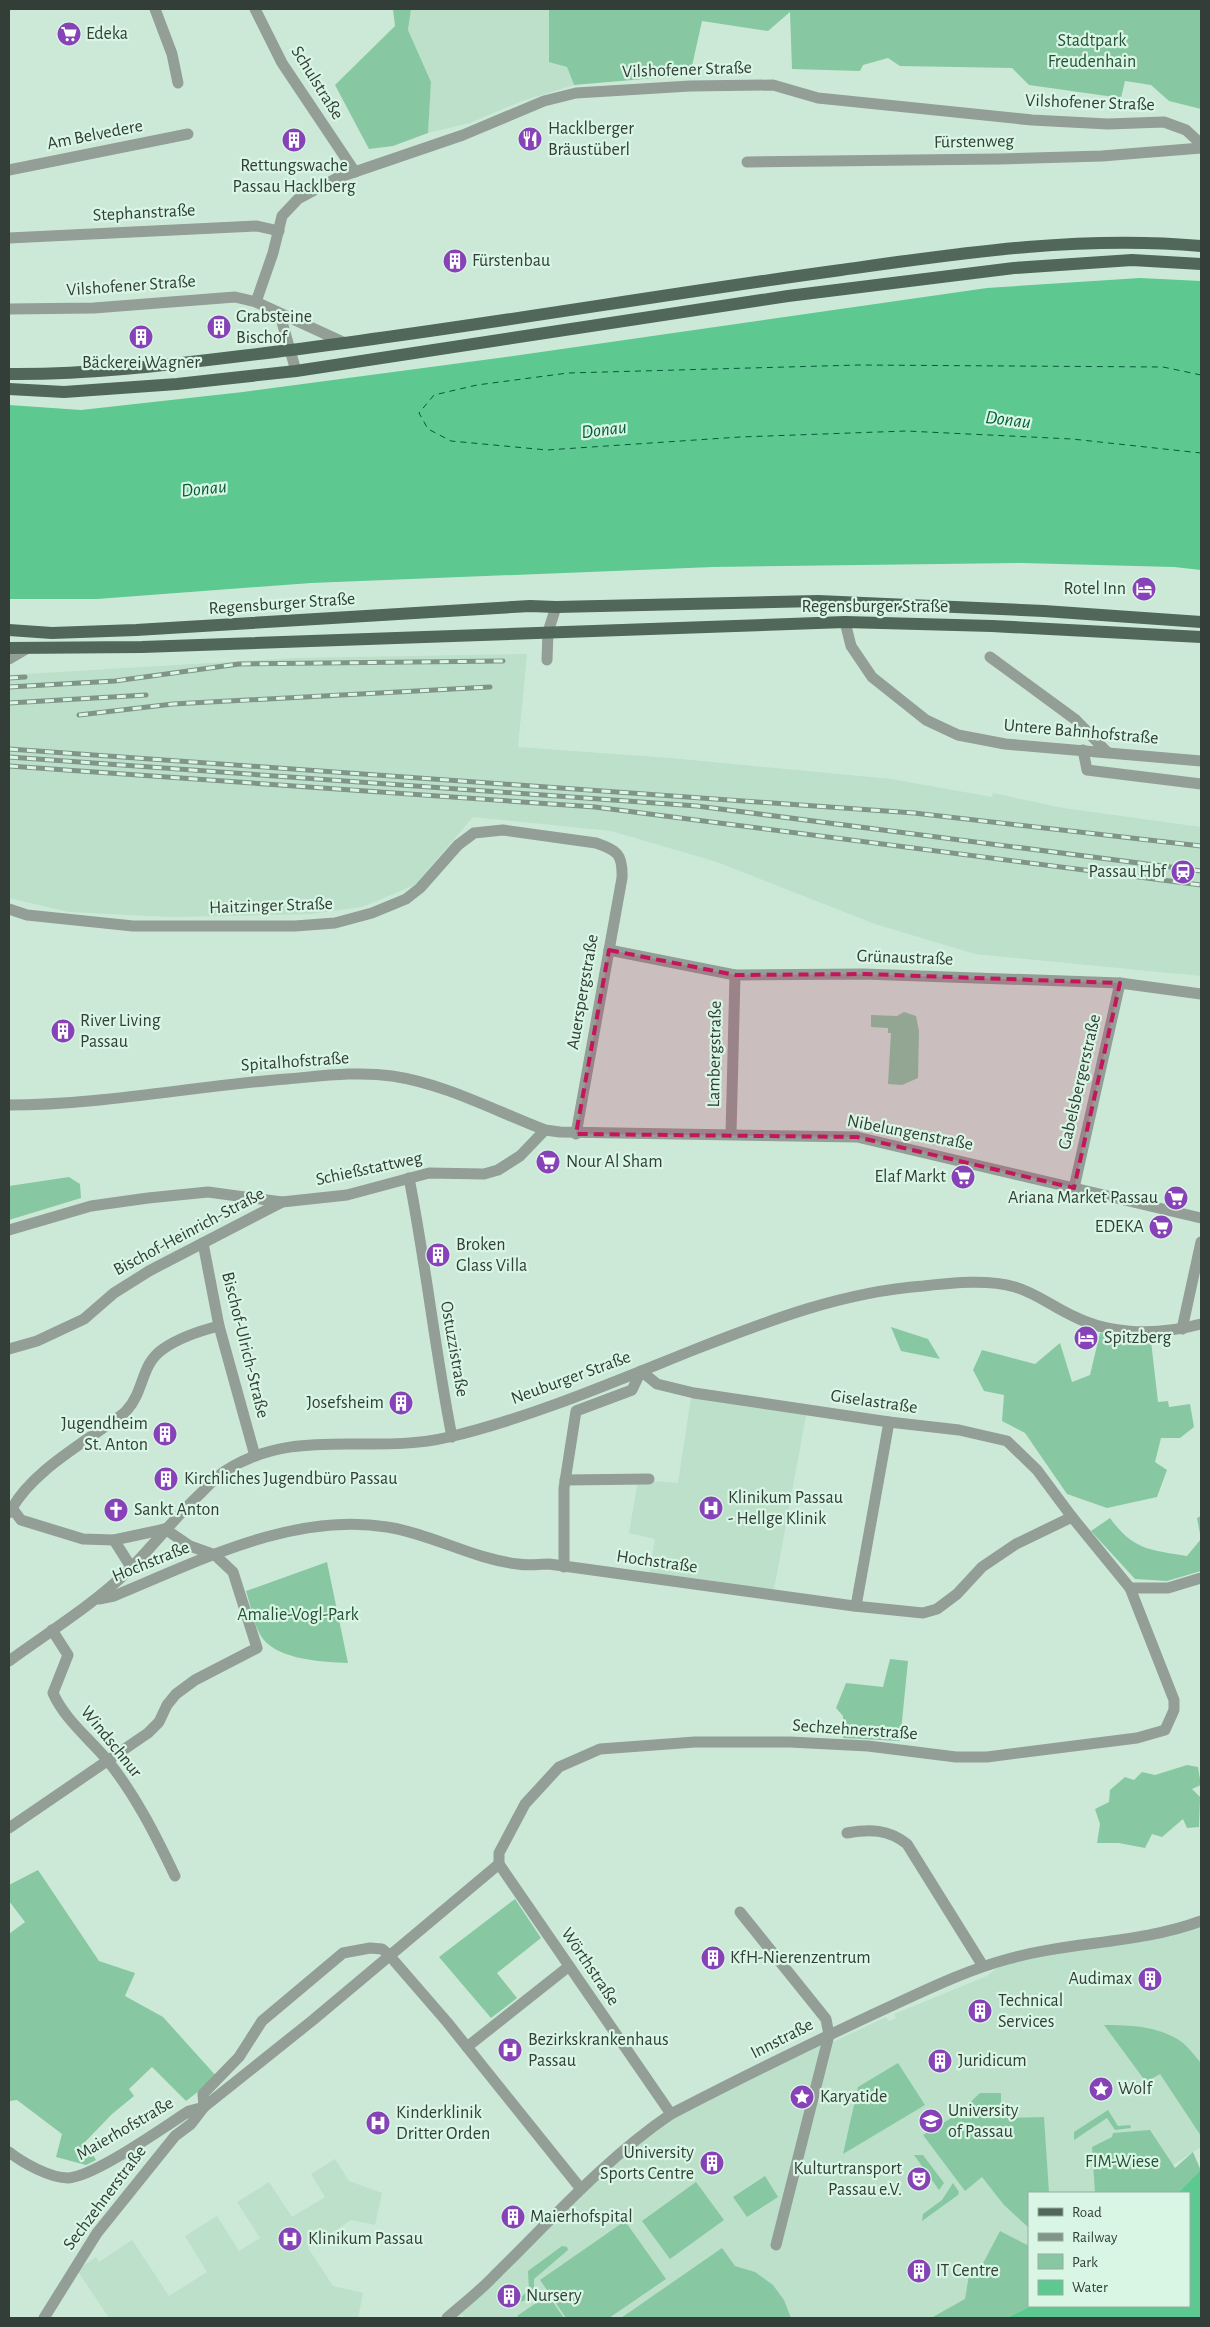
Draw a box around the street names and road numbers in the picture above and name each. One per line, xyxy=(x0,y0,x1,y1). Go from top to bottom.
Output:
street label: Schulstraße xyxy=(287,43,347,123)
street label: Vilshofener Straße xyxy=(622,59,752,81)
street label: Vilshofener Straße xyxy=(1025,92,1155,114)
street label: Am Belvedere xyxy=(46,117,144,153)
street label: Fürstenweg xyxy=(934,132,1014,152)
street label: Stephanstraße xyxy=(92,201,196,225)
street label: Vilshofener Straße xyxy=(66,272,196,300)
street label: Regensburger Straße xyxy=(208,590,356,618)
street label: Regensburger Straße xyxy=(802,598,948,616)
street label: Untere Bahnhofstraße xyxy=(1003,716,1159,748)
street label: Haitzinger Straße xyxy=(209,895,333,917)
street label: Auerspergstraße xyxy=(564,933,602,1051)
street label: Grünaustraße xyxy=(856,947,954,969)
street label: Lambergstraße xyxy=(705,1000,725,1108)
street label: Gabelsbergerstraße xyxy=(1056,1013,1104,1151)
street label: Spitalhofstraße xyxy=(240,1049,350,1075)
street label: Nibelungenstraße xyxy=(845,1112,975,1154)
street label: Schießstattweg xyxy=(314,1149,424,1189)
street label: Bischof-Heinrich-Straße xyxy=(111,1185,267,1279)
street label: Bischof-Ulrich-Straße xyxy=(218,1270,272,1420)
street label: Ostuzzistraße xyxy=(437,1300,471,1398)
street label: Neuburger Straße xyxy=(509,1348,633,1408)
street label: Giselastraße xyxy=(829,1387,919,1417)
street label: Hochstraße xyxy=(110,1538,192,1586)
street label: Hochstraße xyxy=(615,1547,699,1577)
street label: Windschnur xyxy=(77,1703,145,1781)
street label: Sechzehnerstraße xyxy=(792,1717,918,1743)
street label: Wörthstraße xyxy=(558,1925,622,2009)
street label: Innstraße xyxy=(748,2016,816,2062)
street label: Maierhofstraße xyxy=(73,2094,177,2164)
street label: Sechzehnerstraße xyxy=(60,2143,150,2253)

